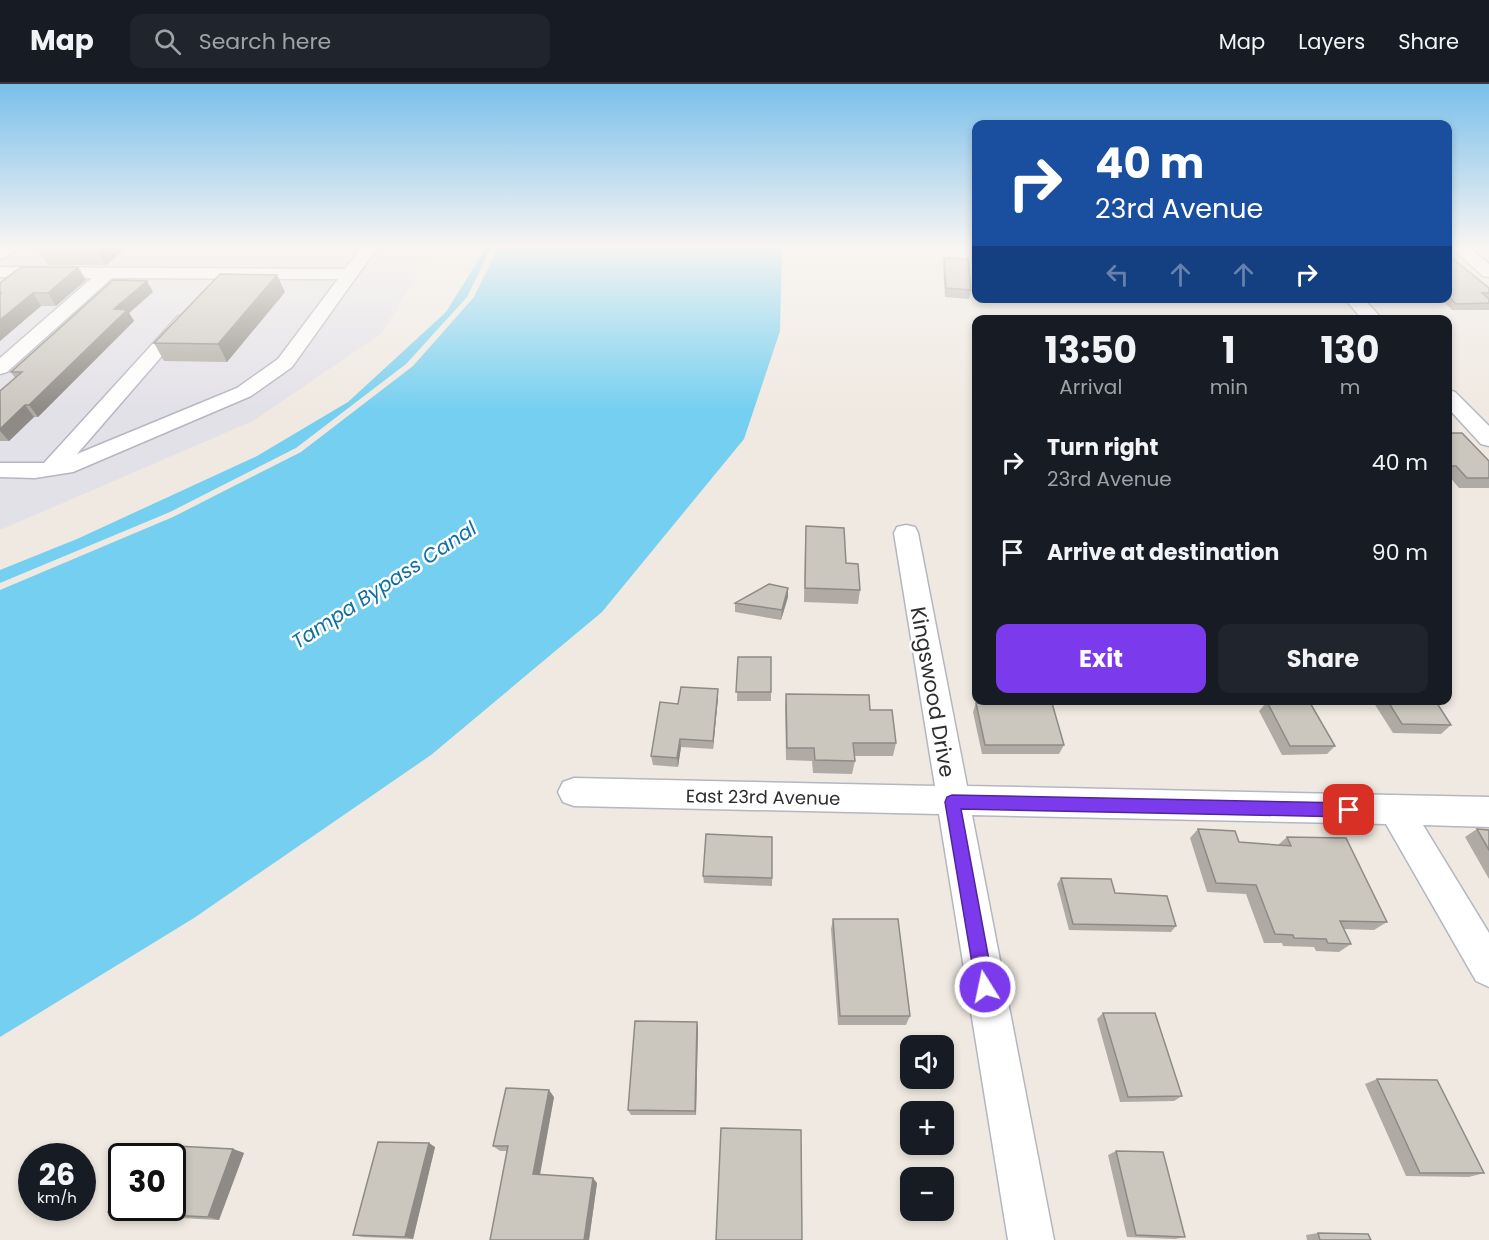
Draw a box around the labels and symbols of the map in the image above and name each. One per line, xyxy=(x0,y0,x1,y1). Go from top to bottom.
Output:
water label: Tampa Bypass Canal xyxy=(286,515,482,655)
street label: Kingswood Drive xyxy=(904,604,962,780)
street label: East 23rd Avenue xyxy=(686,783,840,811)
pin xyxy=(1323,784,1374,835)
position arrow xyxy=(953,955,1017,1019)
speed limit sign: 30 xyxy=(108,1143,186,1221)

